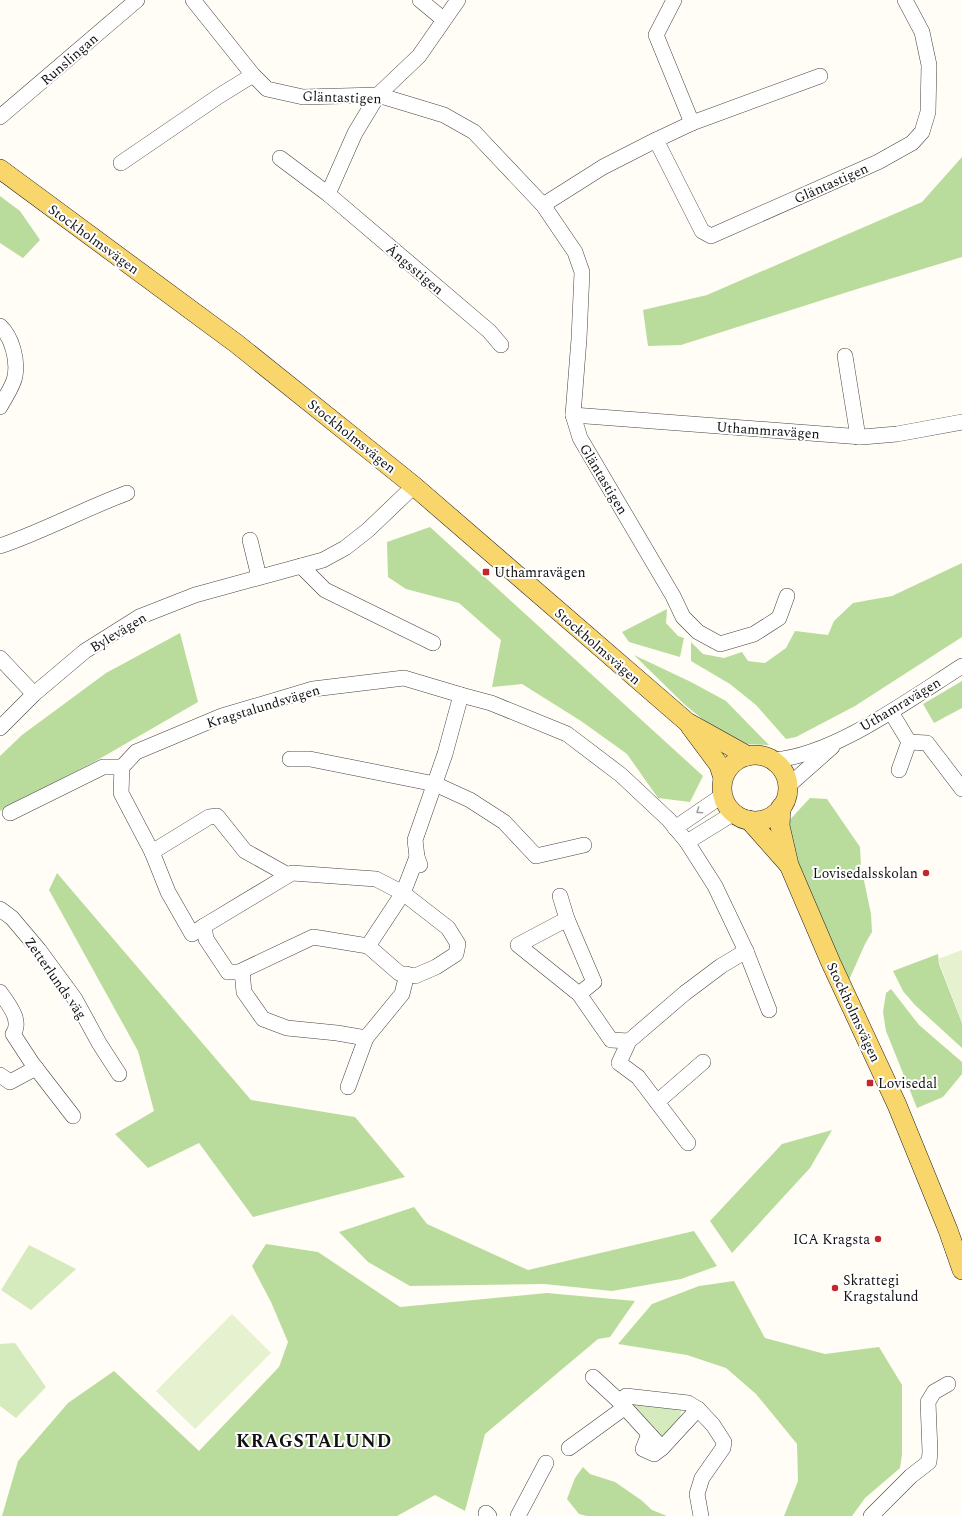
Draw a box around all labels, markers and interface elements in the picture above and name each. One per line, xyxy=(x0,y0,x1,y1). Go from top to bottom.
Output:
street label: Runslingan xyxy=(36,28,103,90)
street label: Gläntastigen xyxy=(302,86,382,109)
street label: Gläntastigen xyxy=(791,158,872,209)
street label: Stockholmsvägen xyxy=(44,199,144,280)
street label: Ängsstigen xyxy=(381,239,448,300)
street label: Stockholmsvägen xyxy=(303,394,400,479)
street label: Uthammravägen xyxy=(716,416,820,445)
street label: Gläntastigen xyxy=(574,440,633,519)
place label: Uthamravägen xyxy=(494,562,586,583)
marker: Uthamravägen xyxy=(481,567,491,577)
street label: Stockholmsvägen xyxy=(550,603,645,690)
street label: Bylevägen xyxy=(86,607,151,658)
street label: Uthamravägen xyxy=(856,672,945,737)
street label: Kragstalundsvägen xyxy=(204,679,322,734)
one-way arrow xyxy=(696,806,703,814)
place label: Lovisedalsskolan xyxy=(813,863,918,884)
marker: Lovisedalsskolan xyxy=(921,868,931,878)
street label: Zetterlunds väg xyxy=(19,933,92,1024)
street label: Stockholmsvägen xyxy=(821,959,886,1066)
place label: Lovisedal xyxy=(878,1073,937,1094)
marker: Lovisedal xyxy=(865,1078,875,1088)
place label: ICA Kragsta xyxy=(793,1229,870,1250)
marker: ICA Kragsta xyxy=(873,1234,883,1244)
place label: Skrattegi Kragstalund xyxy=(843,1270,919,1307)
marker: Skrattegi Kragstalund xyxy=(830,1283,840,1293)
district label: KRAGSTALUND xyxy=(236,1428,392,1455)

